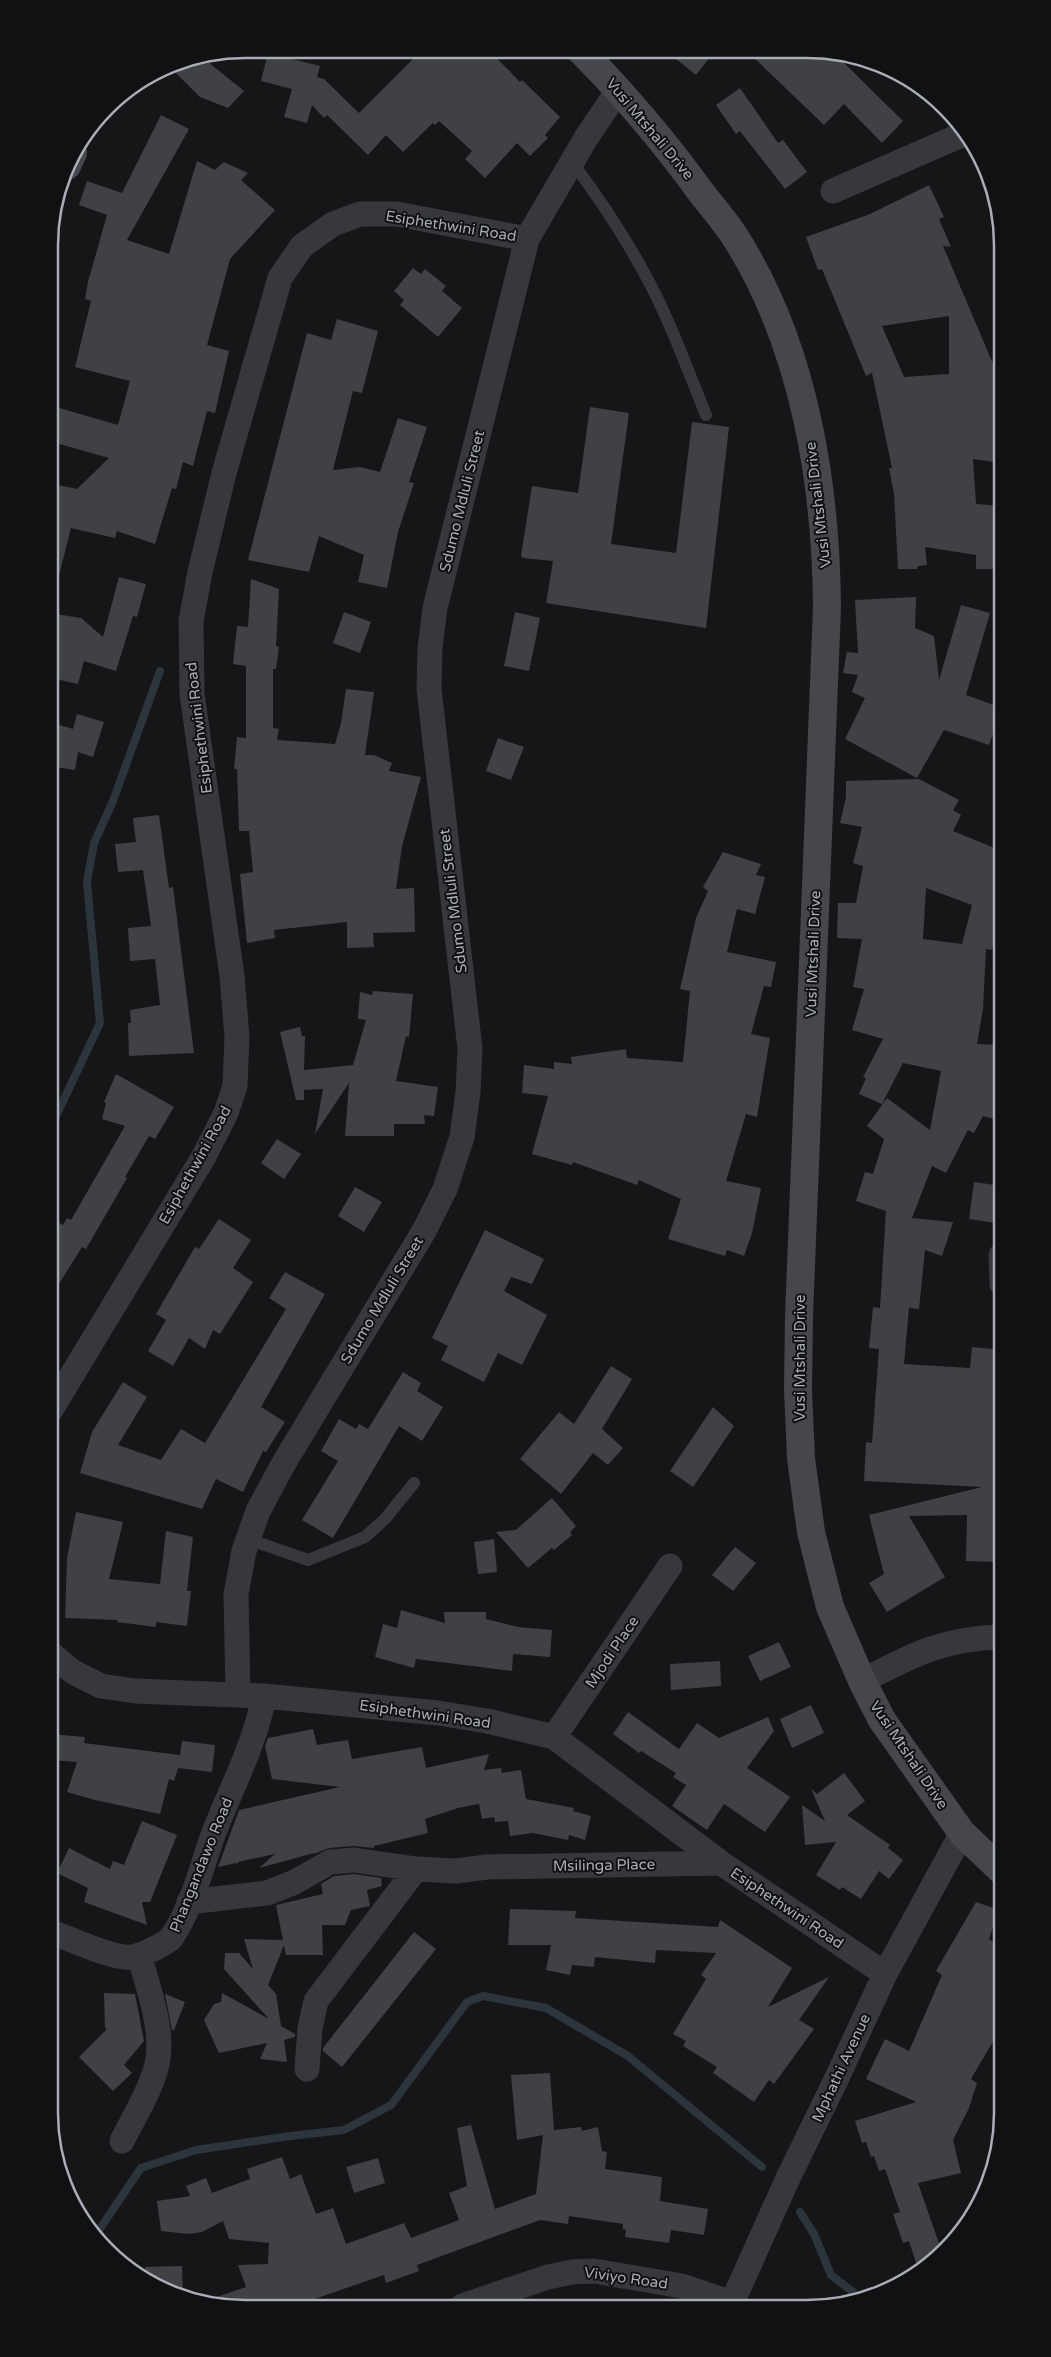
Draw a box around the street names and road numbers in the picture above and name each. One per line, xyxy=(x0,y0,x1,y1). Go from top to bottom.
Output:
street label: Vusi Mtshali Drive xyxy=(602,75,698,183)
street label: Esiphethwini Road xyxy=(384,207,518,245)
street label: Sdumo Mdluli Street xyxy=(436,428,488,574)
street label: Vusi Mtshali Drive xyxy=(801,441,835,569)
street label: Esiphethwini Road xyxy=(182,661,216,795)
street label: Sdumo Mdluli Street xyxy=(435,827,471,974)
street label: Vusi Mtshali Drive xyxy=(802,890,824,1018)
street label: Esiphethwini Road xyxy=(155,1103,235,1227)
street label: Sdumo Mdluli Street xyxy=(337,1233,427,1367)
street label: Vusi Mtshali Drive xyxy=(791,1295,809,1421)
street label: Mjodi Place xyxy=(581,1613,643,1691)
street label: Esiphethwini Road xyxy=(358,1696,492,1732)
street label: Vusi Mtshali Drive xyxy=(866,1697,952,1813)
street label: Phangandawo Road xyxy=(166,1795,236,1935)
street label: Msilinga Place xyxy=(553,1855,655,1875)
street label: Esiphethwini Road xyxy=(727,1864,847,1952)
street label: Mphathi Avenue xyxy=(808,2011,874,2125)
street label: Viviyo Road xyxy=(583,2263,669,2293)

